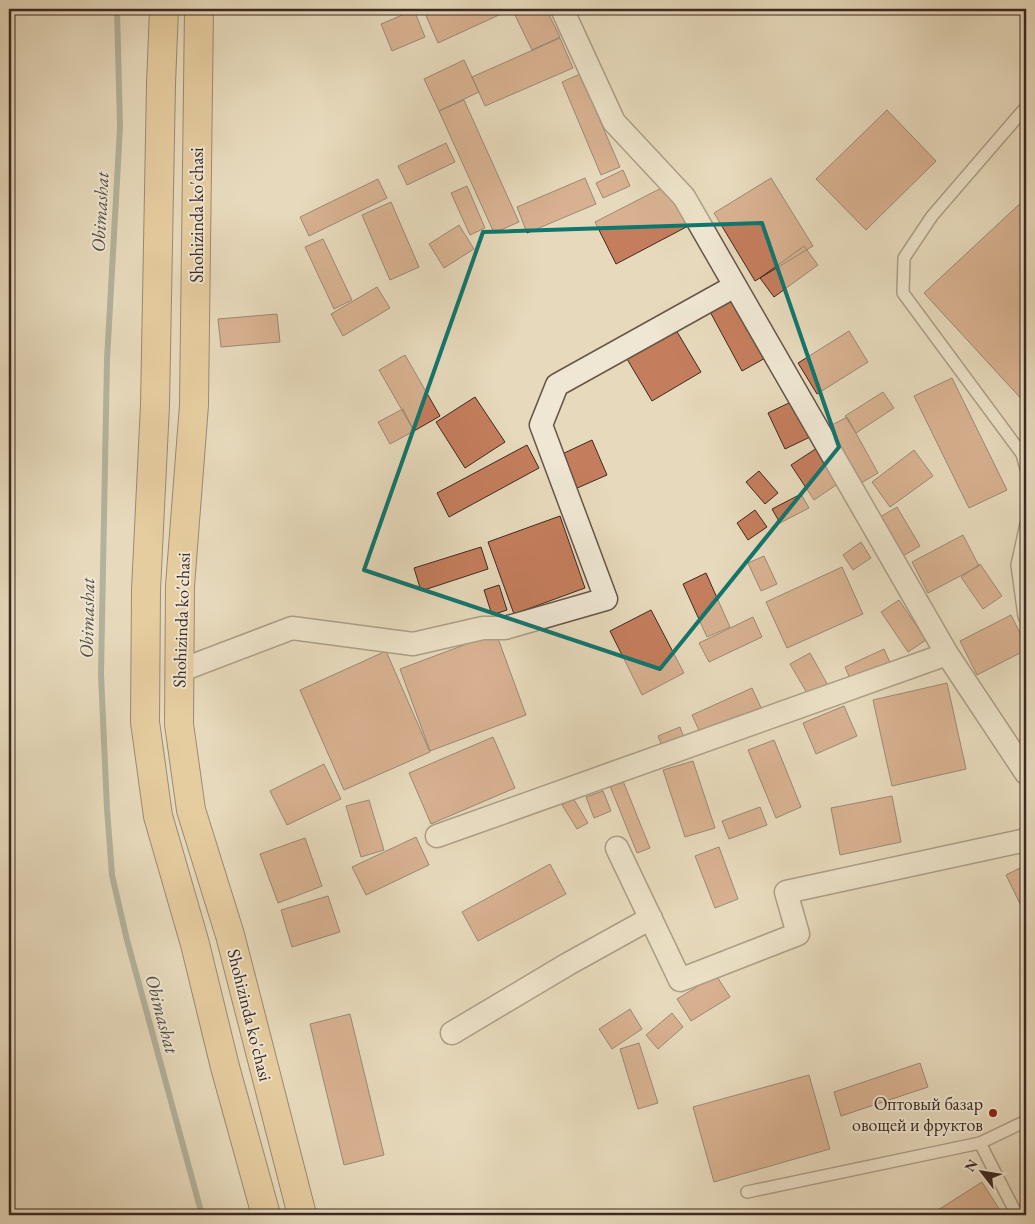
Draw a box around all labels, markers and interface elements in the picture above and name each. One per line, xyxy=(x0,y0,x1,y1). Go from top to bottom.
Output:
street label: Shohizinda ko'chasi xyxy=(185,147,208,283)
water label: Obimashat xyxy=(85,170,115,253)
street label: Shohizinda ko'chasi xyxy=(167,551,195,688)
water label: Obimashat xyxy=(74,576,100,658)
street label: Shohizinda ko'chasi xyxy=(222,946,278,1084)
water label: Obimashat xyxy=(140,972,185,1057)
place label: Оптовый базар овощей и фруктов xyxy=(852,1092,983,1136)
marker: Оптовый базар овощей и фруктов xyxy=(987,1107,999,1119)
north arrow xyxy=(958,1146,1008,1196)
text: N xyxy=(960,1155,982,1175)

